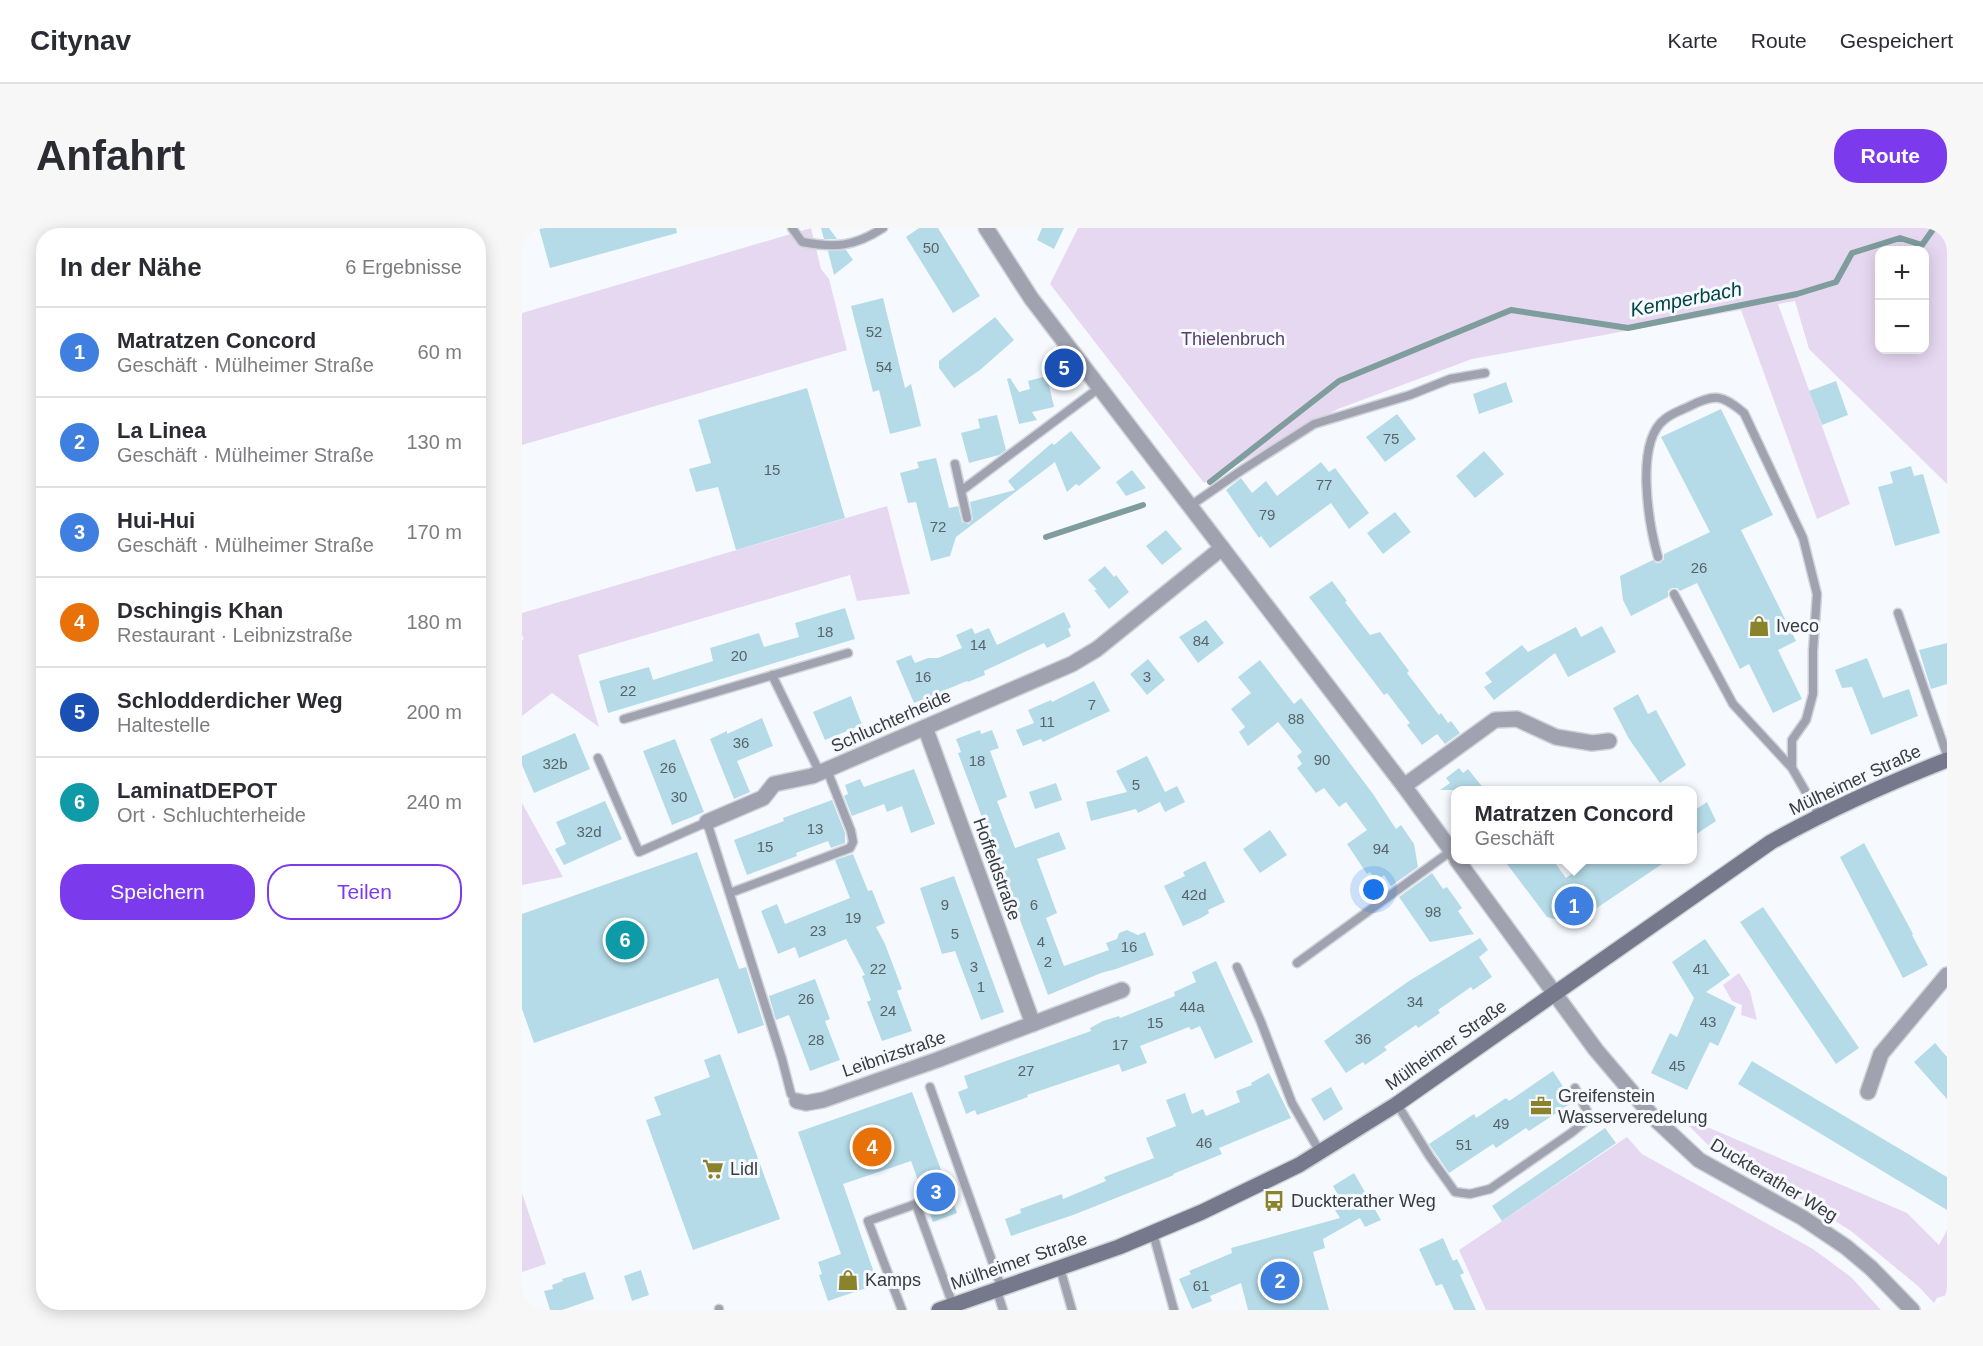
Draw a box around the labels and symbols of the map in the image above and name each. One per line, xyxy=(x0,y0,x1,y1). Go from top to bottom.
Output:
house number: 50 xyxy=(923,239,939,256)
water label: Kemperbach xyxy=(1628,277,1744,321)
house number: 52 xyxy=(866,323,882,340)
park label: Thielenbruch xyxy=(1181,329,1285,349)
pin: 5 xyxy=(1044,346,1084,390)
house number: 54 xyxy=(876,358,892,375)
house number: 75 xyxy=(1383,430,1399,447)
house number: 15 xyxy=(764,461,780,478)
house number: 77 xyxy=(1316,476,1332,493)
house number: 79 xyxy=(1259,506,1275,523)
house number: 72 xyxy=(930,518,946,535)
house number: 26 xyxy=(1691,559,1707,576)
shop icon: Iveco xyxy=(1747,614,1771,638)
place label: Iveco xyxy=(1776,616,1819,636)
house number: 18 xyxy=(817,623,833,640)
house number: 84 xyxy=(1193,632,1209,649)
house number: 14 xyxy=(970,636,986,653)
house number: 20 xyxy=(731,647,747,664)
house number: 16 xyxy=(915,668,931,685)
house number: 3 xyxy=(1143,668,1151,685)
house number: 22 xyxy=(620,682,636,699)
street label: Schluchterheide xyxy=(828,686,954,756)
house number: 7 xyxy=(1088,696,1096,713)
house number: 88 xyxy=(1288,710,1304,727)
house number: 11 xyxy=(1039,713,1055,730)
house number: 36 xyxy=(733,734,749,751)
street label: Mülheimer Straße xyxy=(1786,741,1924,819)
house number: 90 xyxy=(1314,751,1330,768)
house number: 18 xyxy=(969,752,985,769)
house number: 32b xyxy=(542,755,568,772)
house number: 26 xyxy=(660,759,676,776)
house number: 5 xyxy=(1132,776,1140,793)
house number: 30 xyxy=(671,788,687,805)
street label: Hoffeldstraße xyxy=(969,815,1025,923)
house number: 13 xyxy=(807,820,823,837)
house number: 32d xyxy=(576,823,602,840)
house number: 15 xyxy=(757,838,773,855)
house number: 94 xyxy=(1373,840,1389,857)
your location xyxy=(1359,875,1388,904)
pin: 1 xyxy=(1554,884,1594,928)
house number: 42d xyxy=(1181,886,1207,903)
house number: 9 xyxy=(941,896,949,913)
house number: 6 xyxy=(1030,896,1038,913)
house number: 98 xyxy=(1425,903,1441,920)
house number: 19 xyxy=(845,909,861,926)
pin: 6 xyxy=(606,918,644,962)
house number: 23 xyxy=(810,922,826,939)
house number: 5 xyxy=(951,925,959,942)
house number: 4 xyxy=(1037,933,1045,950)
house number: 16 xyxy=(1121,938,1137,955)
house number: 2 xyxy=(1044,953,1052,970)
house number: 3 xyxy=(970,958,978,975)
house number: 22 xyxy=(870,960,886,977)
house number: 41 xyxy=(1693,960,1709,977)
house number: 1 xyxy=(977,978,985,995)
house number: 26 xyxy=(798,990,814,1007)
house number: 34 xyxy=(1407,993,1423,1010)
street label: Mülheimer Straße xyxy=(1382,996,1510,1094)
house number: 44a xyxy=(1179,998,1205,1015)
house number: 24 xyxy=(880,1002,896,1019)
house number: 43 xyxy=(1700,1013,1716,1030)
house number: 15 xyxy=(1147,1014,1163,1031)
street label: Leibnizstraße xyxy=(840,1027,948,1081)
house number: 36 xyxy=(1355,1030,1371,1047)
house number: 28 xyxy=(808,1031,824,1048)
house number: 17 xyxy=(1112,1036,1128,1053)
house number: 45 xyxy=(1669,1057,1685,1074)
house number: 27 xyxy=(1018,1062,1034,1079)
place label: Greifenstein Wasserveredelung xyxy=(1558,1086,1707,1127)
office icon: Greifenstein Wasserveredelung xyxy=(1529,1094,1553,1118)
house number: 49 xyxy=(1493,1115,1509,1132)
pin: 4 xyxy=(852,1124,892,1170)
house number: 46 xyxy=(1196,1134,1212,1151)
street label: Duckterather Weg xyxy=(1707,1134,1841,1226)
house number: 51 xyxy=(1456,1136,1472,1153)
supermarket icon: Lidl xyxy=(701,1157,725,1181)
place label: Lidl xyxy=(730,1159,758,1179)
pin: 3 xyxy=(916,1170,956,1214)
bus stop icon: Duckterather Weg xyxy=(1262,1189,1286,1213)
place label: Duckterather Weg xyxy=(1291,1191,1436,1211)
street label: Mülheimer Straße xyxy=(948,1228,1090,1294)
pin: 2 xyxy=(1260,1258,1299,1304)
shop icon: Kamps xyxy=(836,1268,860,1292)
place label: Kamps xyxy=(865,1270,921,1290)
house number: 61 xyxy=(1193,1277,1209,1294)

